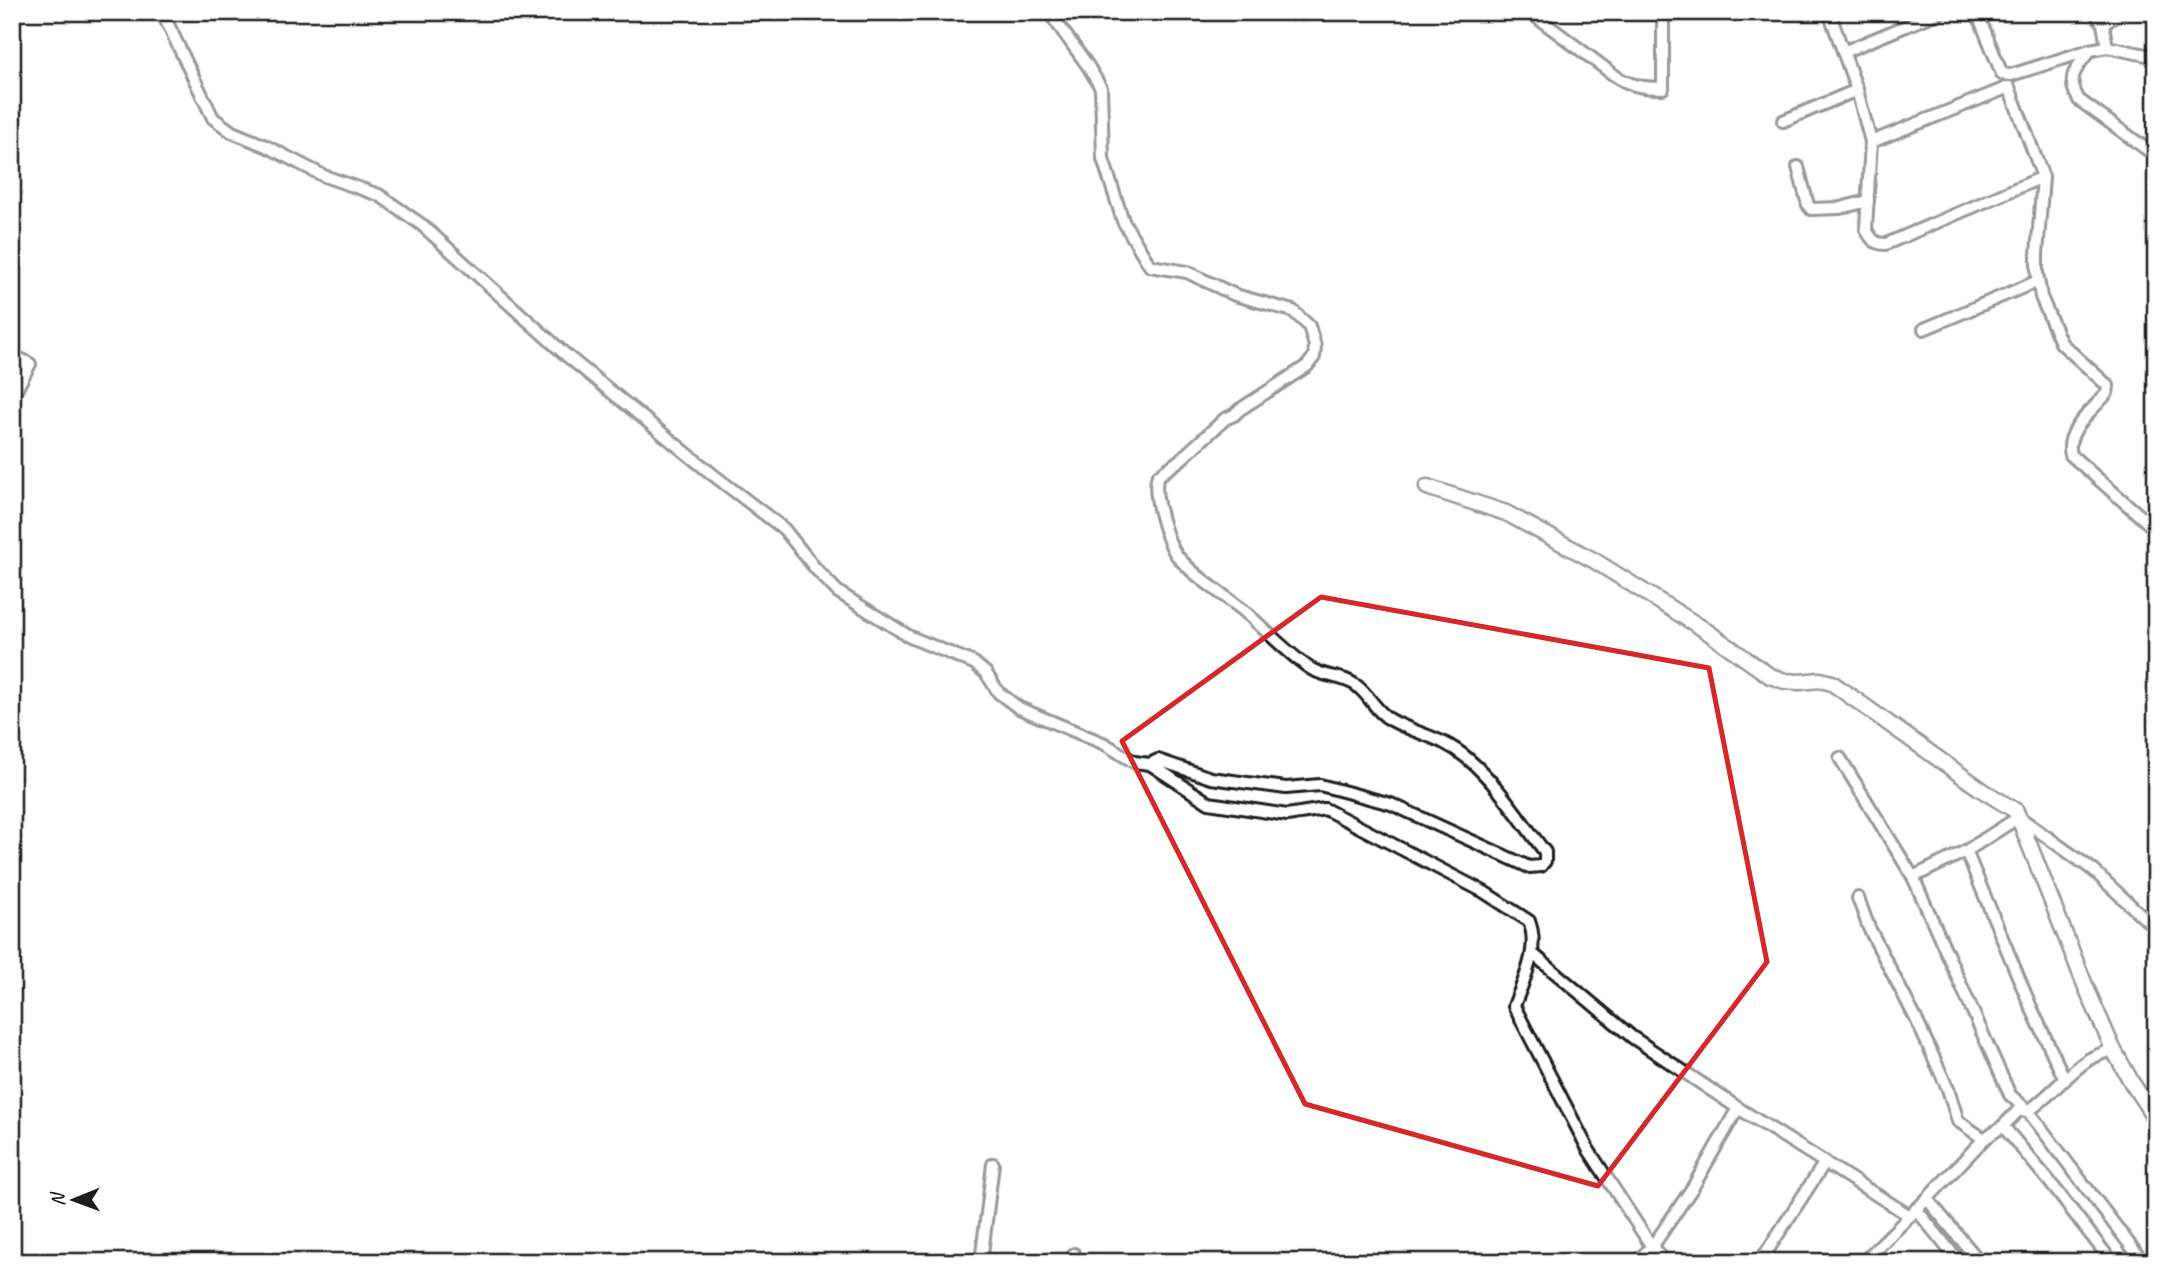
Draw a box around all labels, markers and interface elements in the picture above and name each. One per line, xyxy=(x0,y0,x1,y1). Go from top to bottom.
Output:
north arrow xyxy=(38,1166,108,1236)
text: N xyxy=(46,1191,70,1206)

